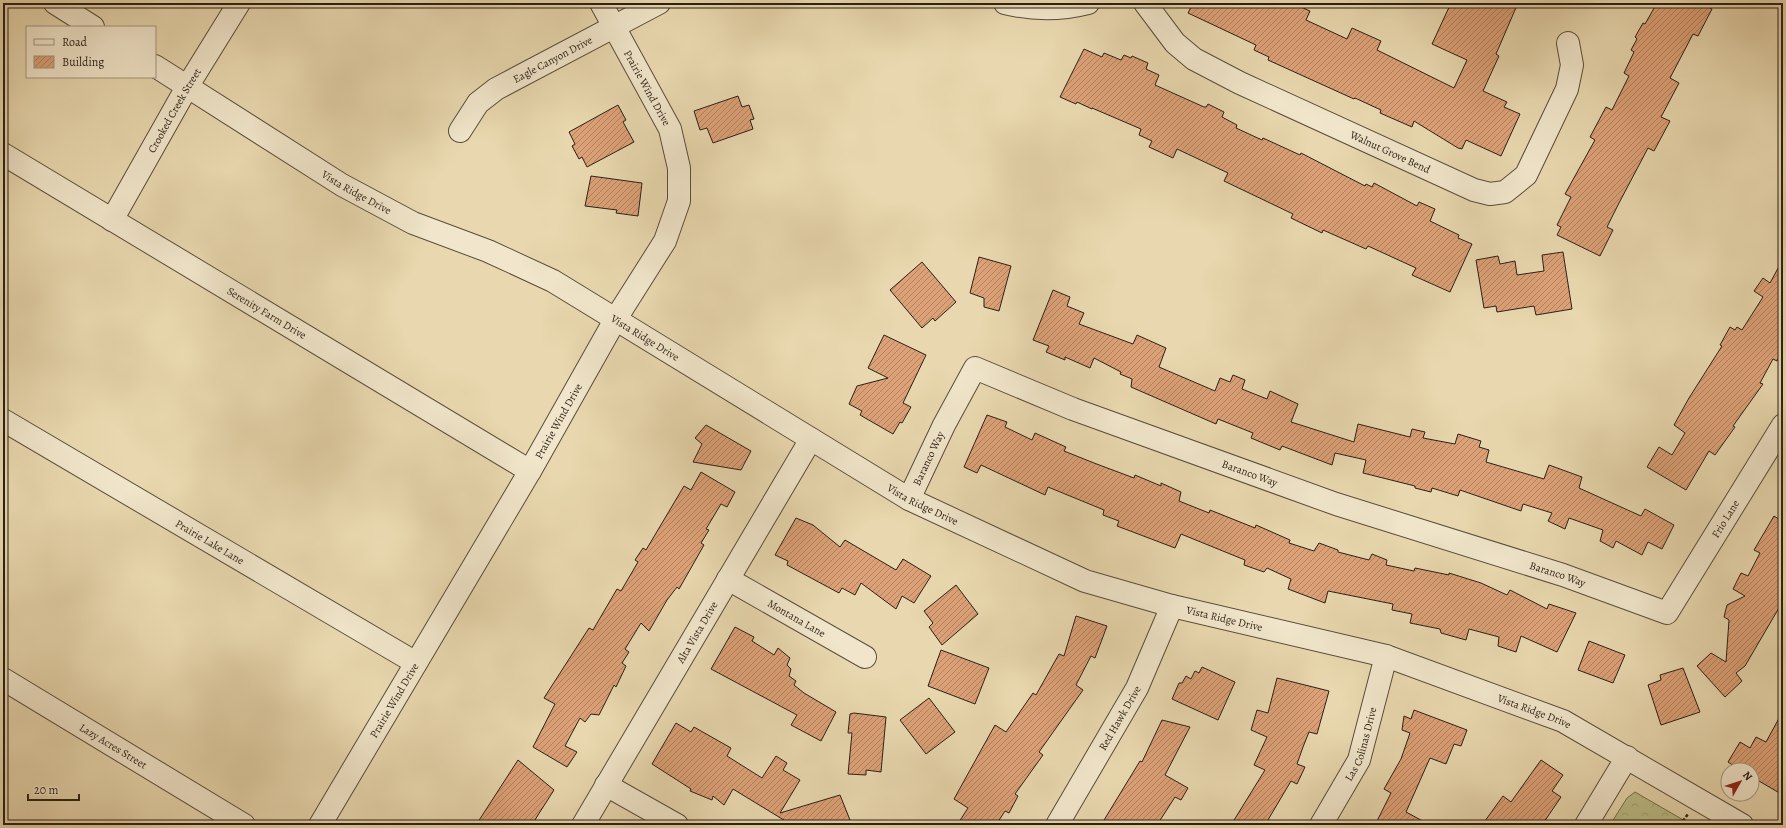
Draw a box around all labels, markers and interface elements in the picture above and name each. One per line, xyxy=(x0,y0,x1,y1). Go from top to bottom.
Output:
legend xyxy=(26,26,156,78)
street label: Eagle Canyon Drive xyxy=(510,32,595,86)
text: Road xyxy=(62,34,88,50)
street label: Prairie Wind Drive xyxy=(620,47,674,129)
text: Building xyxy=(62,54,104,70)
street label: Crooked Creek Street xyxy=(144,65,205,156)
street label: Walnut Grove Bend xyxy=(1347,126,1433,177)
street label: Vista Ridge Drive xyxy=(318,166,394,218)
street label: Serenity Farm Drive xyxy=(224,283,309,342)
street label: Vista Ridge Drive xyxy=(607,310,682,364)
street label: Prairie Wind Drive xyxy=(531,380,585,462)
street label: Baranco Way xyxy=(909,429,948,488)
street label: Baranco Way xyxy=(1220,456,1280,490)
street label: Vista Ridge Drive xyxy=(884,479,961,528)
street label: Frio Lane xyxy=(1708,497,1743,541)
street label: Prairie Lake Lane xyxy=(173,516,247,568)
street label: Baranco Way xyxy=(1528,558,1588,590)
street label: Montana Lane xyxy=(765,596,828,641)
street label: Alta Vista Drive xyxy=(672,598,721,667)
street label: Vista Ridge Drive xyxy=(1184,602,1264,634)
street label: Prairie Wind Drive xyxy=(366,660,422,740)
street label: Red Hawk Drive xyxy=(1095,683,1144,753)
street label: Vista Ridge Drive xyxy=(1495,690,1574,732)
street label: Las Colinas Drive xyxy=(1341,705,1380,784)
street label: Lazy Acres Street xyxy=(77,720,150,772)
north arrow xyxy=(1720,762,1760,802)
text: N xyxy=(1739,768,1756,784)
scale bar xyxy=(28,776,79,802)
text: 20 m xyxy=(34,782,58,798)

